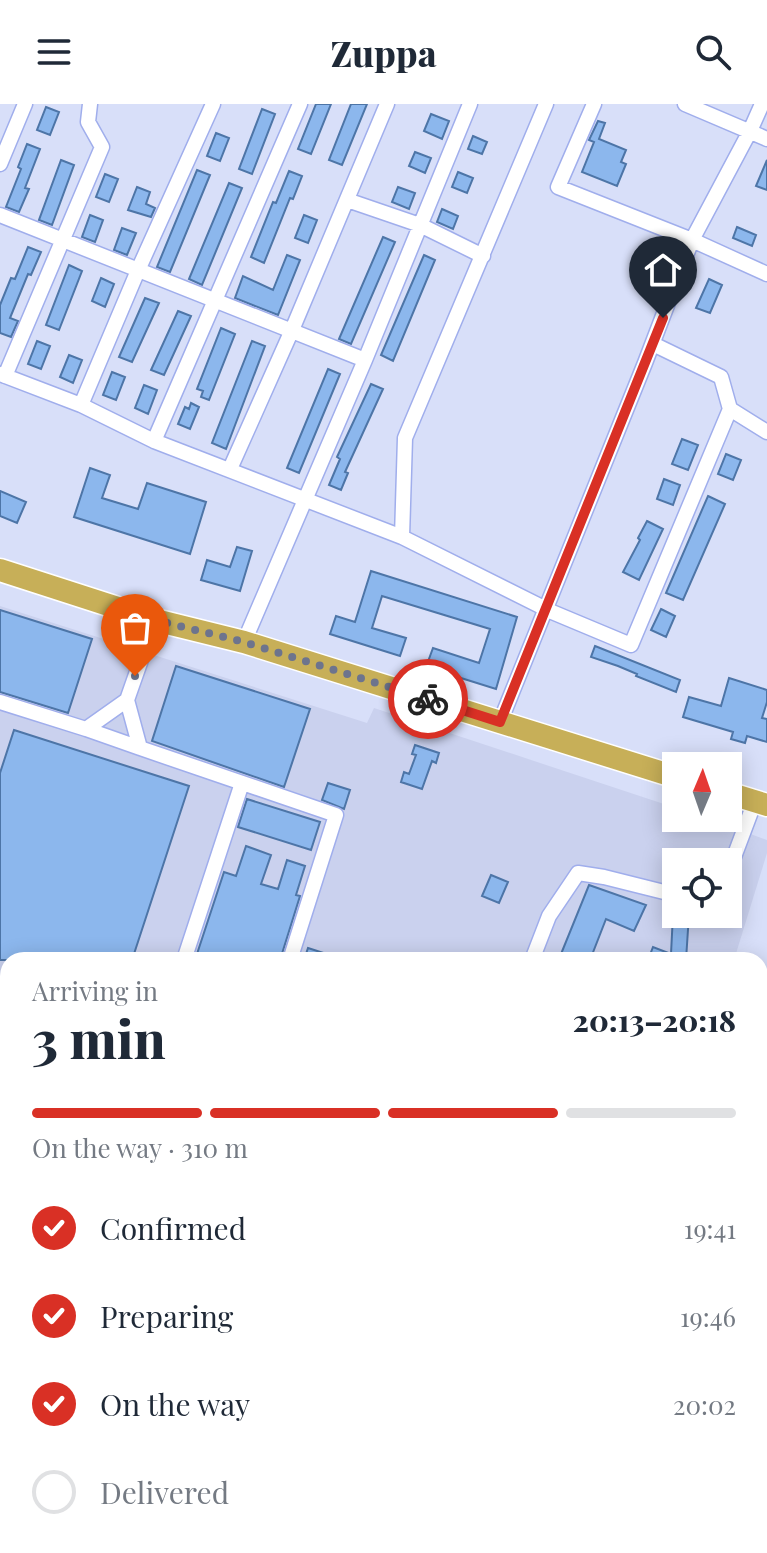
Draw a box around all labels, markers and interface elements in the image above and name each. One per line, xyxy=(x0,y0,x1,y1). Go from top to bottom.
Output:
text: Zuppa xyxy=(330,28,437,76)
icon: menu xyxy=(32,30,76,74)
icon: search xyxy=(691,30,735,74)
pin xyxy=(629,236,697,318)
icon: home xyxy=(641,248,685,292)
pin xyxy=(101,594,169,676)
icon: bag xyxy=(113,606,157,650)
courier xyxy=(388,659,468,739)
icon: bike xyxy=(406,677,450,721)
north arrow xyxy=(662,752,742,832)
map controls xyxy=(662,752,742,928)
button: locate xyxy=(662,848,742,928)
text: Arriving in xyxy=(32,973,158,1008)
text: 20:13–20:18 xyxy=(573,1000,736,1040)
text: 3 min xyxy=(32,1003,166,1072)
text: On the way · 310 m xyxy=(32,1130,248,1165)
icon: check xyxy=(32,1206,76,1250)
text: Confirmed xyxy=(100,1208,246,1248)
text: 19:41 xyxy=(684,1211,736,1246)
icon: check xyxy=(32,1294,76,1338)
text: Preparing xyxy=(100,1296,233,1336)
text: 19:46 xyxy=(680,1299,736,1334)
icon: check xyxy=(32,1382,76,1426)
text: On the way xyxy=(100,1384,250,1424)
text: 20:02 xyxy=(673,1387,736,1422)
text: Delivered xyxy=(100,1472,229,1512)

